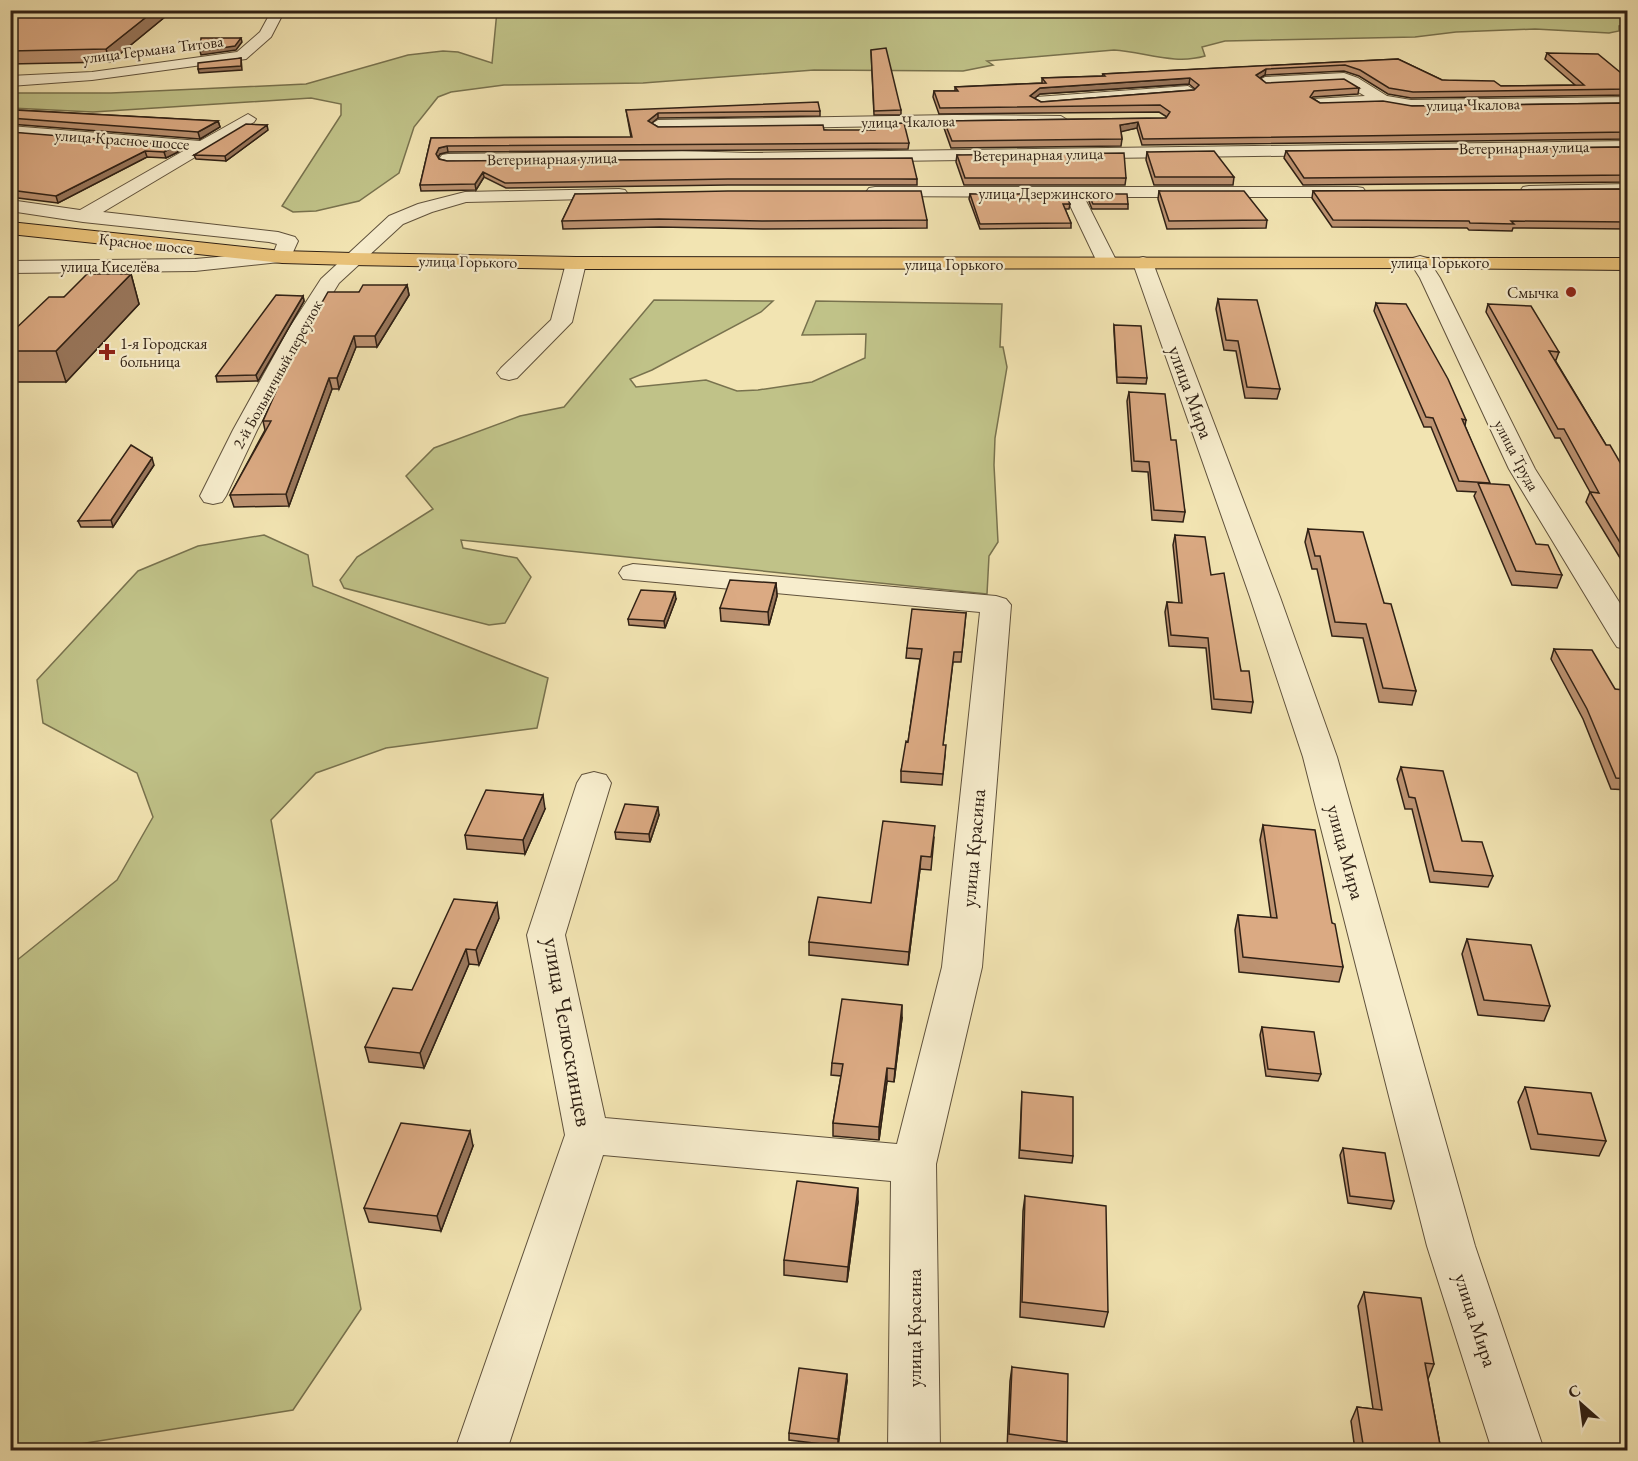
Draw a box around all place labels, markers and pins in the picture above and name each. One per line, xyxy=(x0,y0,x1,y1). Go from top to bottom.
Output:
place label: Смычка xyxy=(1507,282,1560,303)
marker: Смычка xyxy=(1564,285,1578,299)
place label: 1-я Городская больница xyxy=(120,333,208,372)
marker: 1-я Городская больница xyxy=(98,343,116,361)

